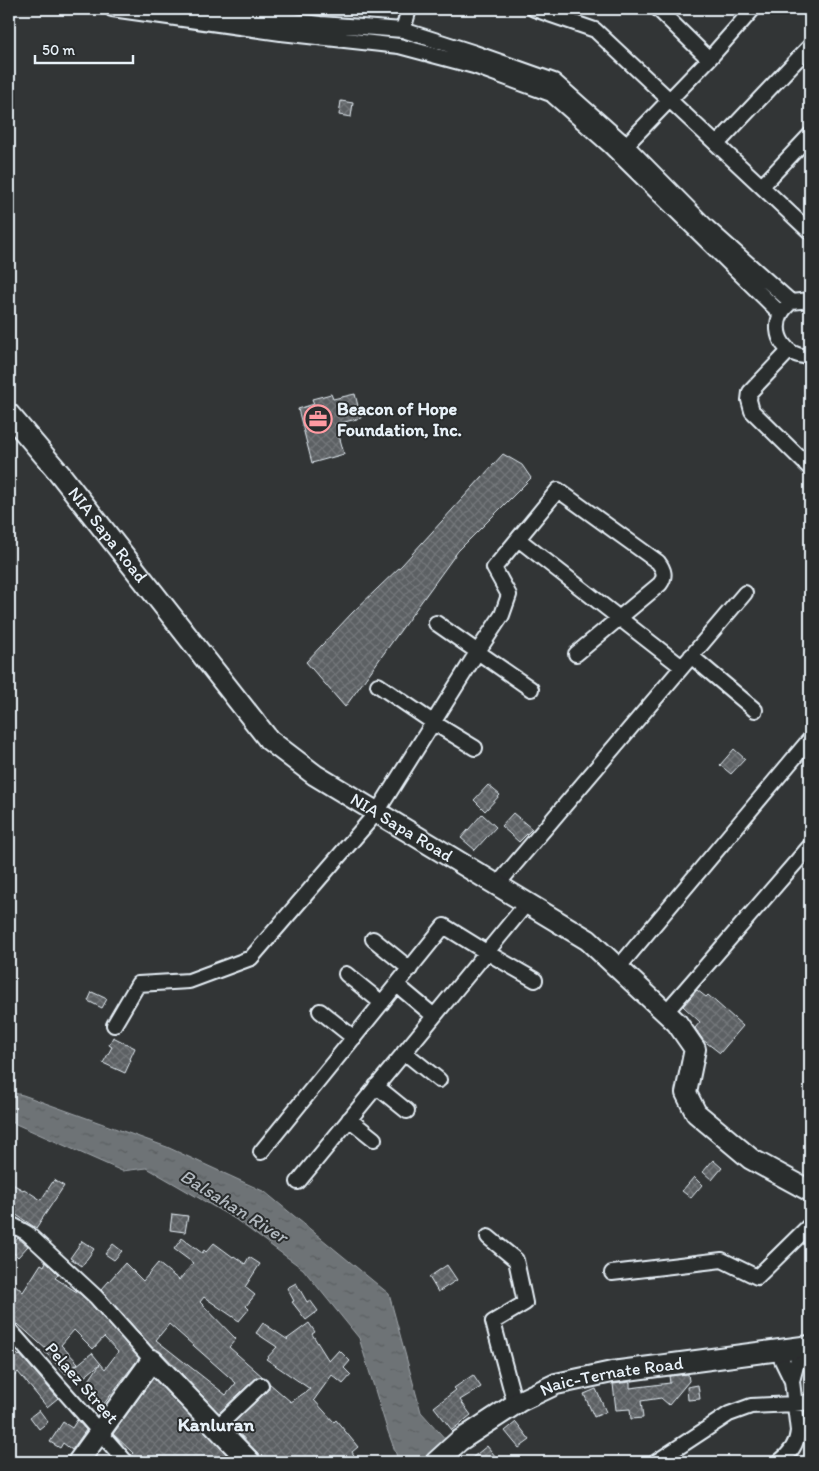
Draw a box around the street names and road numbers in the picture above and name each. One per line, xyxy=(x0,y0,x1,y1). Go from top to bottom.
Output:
street label: NIA Sapa Road xyxy=(63,482,152,587)
street label: NIA Sapa Road xyxy=(346,788,457,867)
street label: Pelaez Street xyxy=(41,1338,124,1429)
street label: Naic-Ternate Road xyxy=(536,1352,685,1401)

